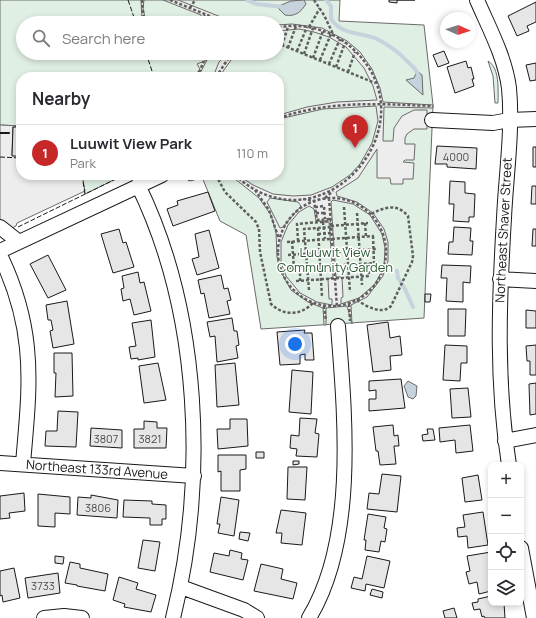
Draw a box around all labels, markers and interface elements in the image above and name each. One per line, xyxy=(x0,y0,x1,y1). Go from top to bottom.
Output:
north arrow xyxy=(440,12,476,48)
search box xyxy=(16,16,284,60)
icon: search xyxy=(30,27,52,49)
text: Search here xyxy=(62,28,145,49)
text: Nearby xyxy=(32,87,90,110)
pin: 1 xyxy=(342,115,368,148)
text: Luuwit View Park xyxy=(70,133,192,154)
text: 1 xyxy=(42,144,48,162)
text: 110 m xyxy=(236,144,268,162)
house number: 4000 xyxy=(443,149,469,164)
text: Park xyxy=(70,154,96,172)
street label: Northeast Shaver Street xyxy=(490,157,516,303)
park label: Luuwit View Community Garden xyxy=(277,243,393,276)
your location xyxy=(285,334,305,354)
house number: 3807 xyxy=(94,431,118,446)
house number: 3821 xyxy=(138,431,162,446)
street label: Northeast 133rd Avenue xyxy=(25,455,169,483)
map controls xyxy=(488,462,524,606)
button: + xyxy=(488,462,524,498)
button: − xyxy=(488,498,524,534)
house number: 3806 xyxy=(85,500,111,515)
button: locate xyxy=(488,534,524,570)
button: layers xyxy=(488,570,524,606)
house number: 3733 xyxy=(31,578,55,593)

